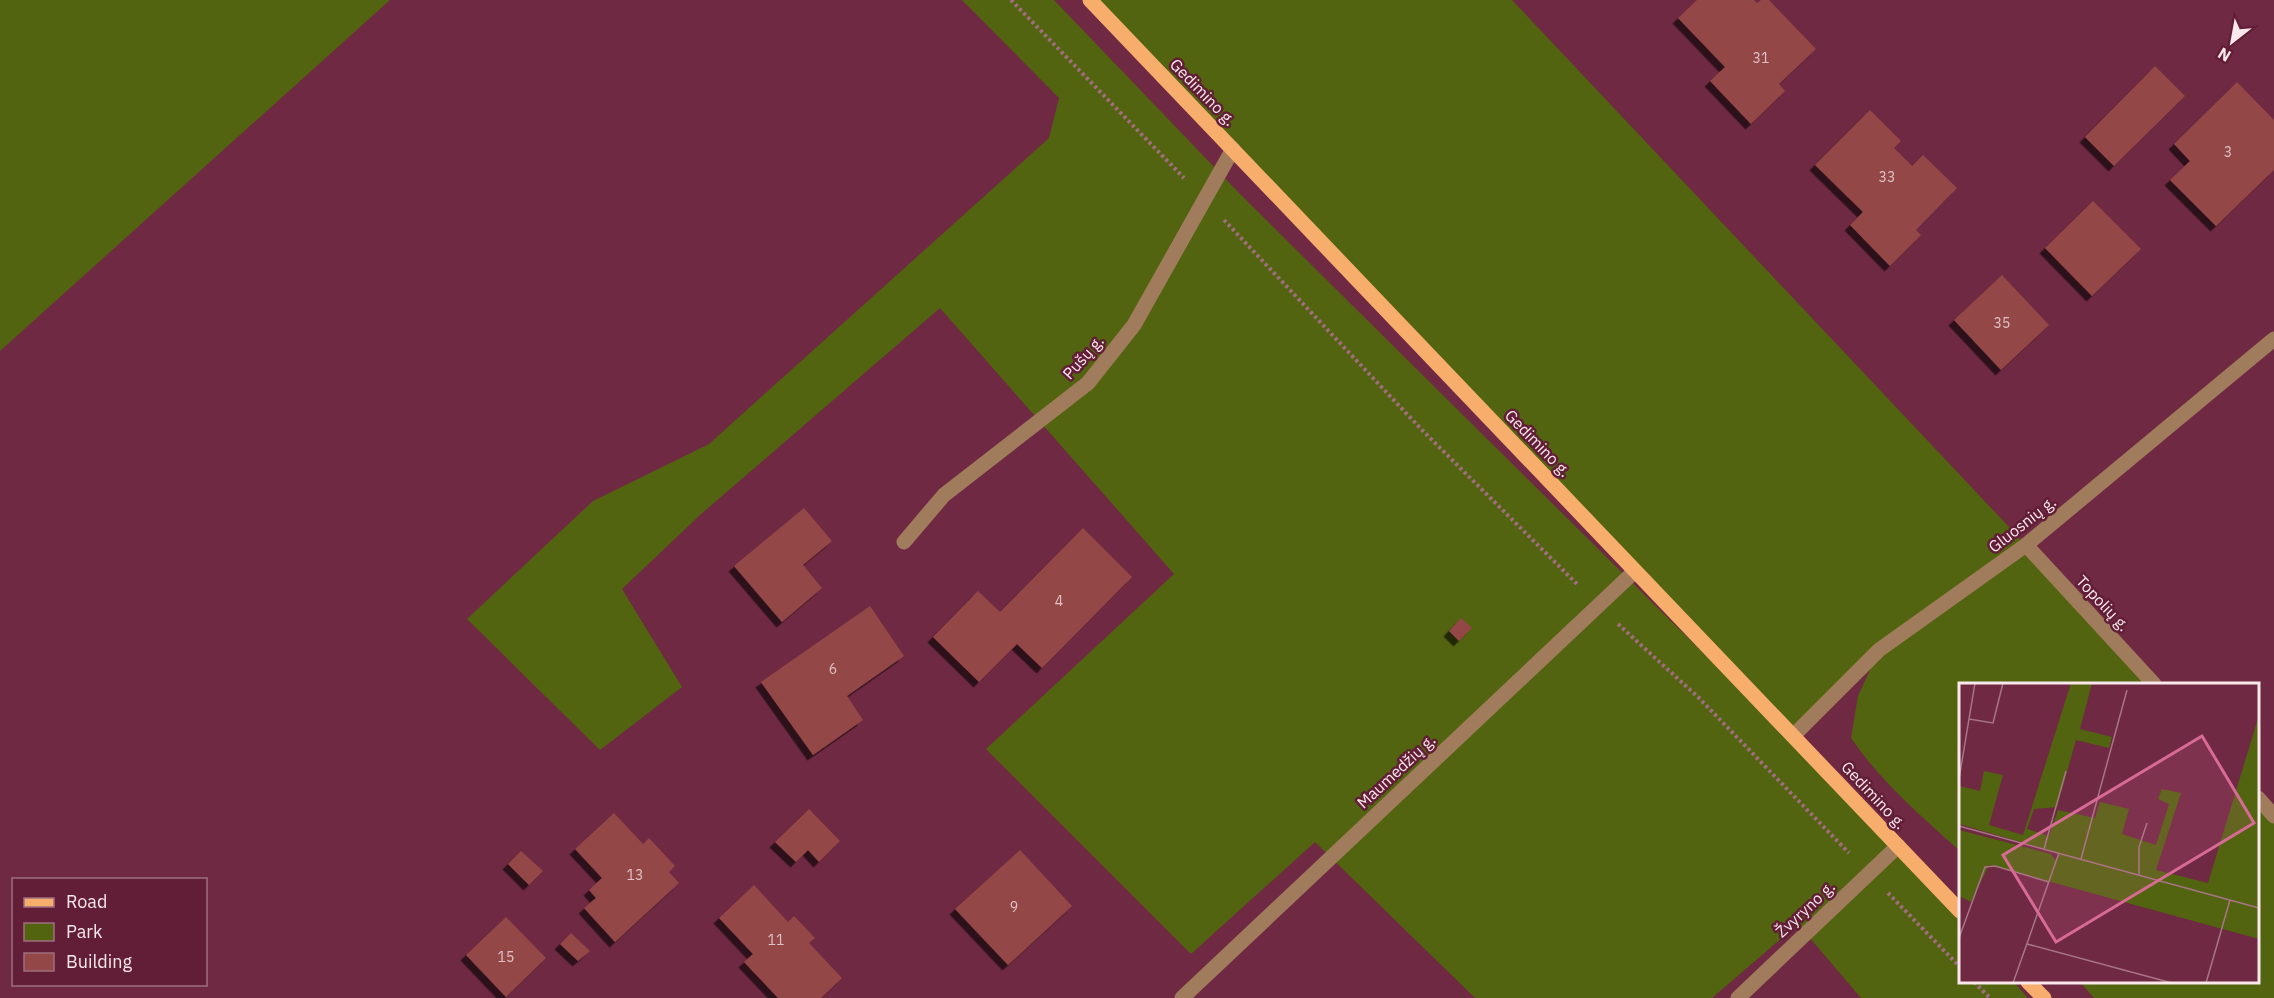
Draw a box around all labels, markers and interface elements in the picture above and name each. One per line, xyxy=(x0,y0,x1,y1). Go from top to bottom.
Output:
north arrow xyxy=(2202,12,2262,72)
text: N xyxy=(2214,43,2234,66)
house number: 31 xyxy=(1753,49,1769,67)
street label: Gedimino g. xyxy=(1166,54,1240,130)
house number: 3 xyxy=(2224,143,2232,161)
house number: 33 xyxy=(1879,168,1895,186)
house number: 35 xyxy=(1994,314,2010,332)
street label: Pušų g. xyxy=(1058,331,1108,383)
street label: Gedimino g. xyxy=(1501,405,1575,481)
street label: Gluosnių g. xyxy=(1984,491,2060,557)
street label: Topolių g. xyxy=(2072,571,2134,635)
house number: 4 xyxy=(1055,592,1063,610)
house number: 6 xyxy=(829,660,837,678)
inset map xyxy=(1959,683,2259,983)
street label: Maumedžių g. xyxy=(1353,730,1439,812)
street label: Gedimino g. xyxy=(1837,757,1911,833)
house number: 13 xyxy=(627,866,643,884)
street label: Žvyryno g. xyxy=(1771,876,1839,942)
legend xyxy=(12,878,207,986)
text: Road xyxy=(66,890,107,913)
house number: 9 xyxy=(1010,898,1018,916)
text: Park xyxy=(66,920,103,943)
house number: 11 xyxy=(768,931,784,949)
house number: 15 xyxy=(498,948,514,966)
text: Building xyxy=(66,950,133,973)

